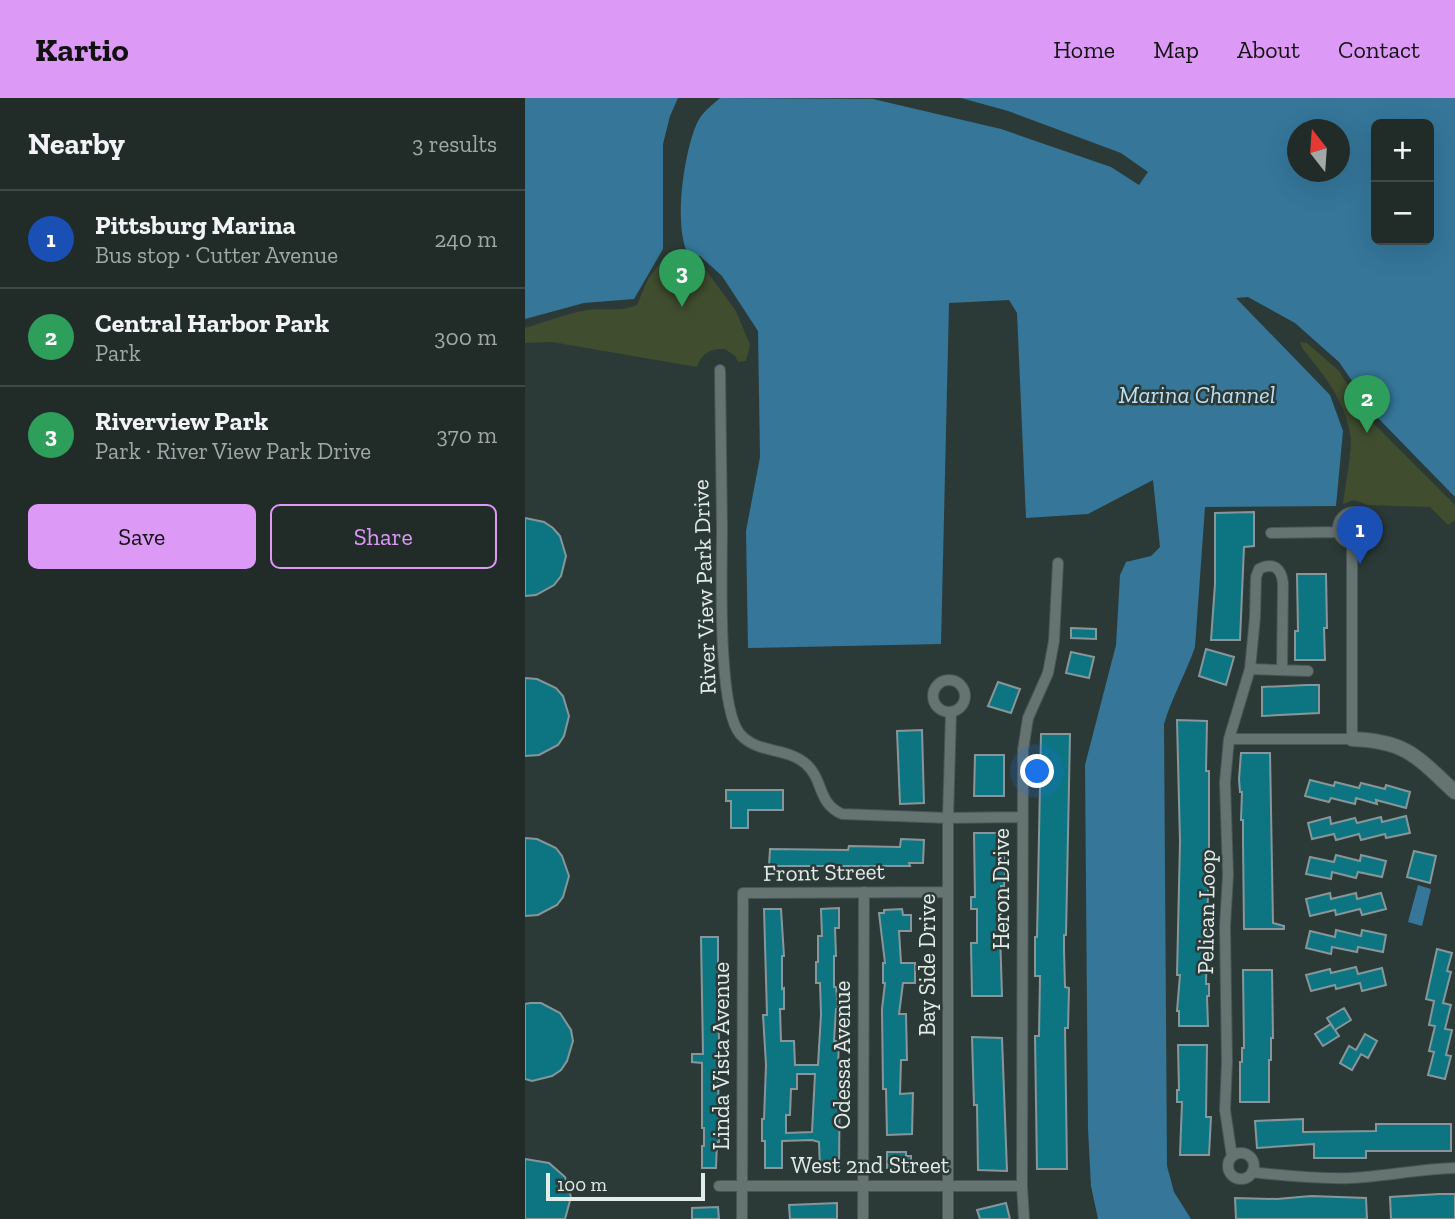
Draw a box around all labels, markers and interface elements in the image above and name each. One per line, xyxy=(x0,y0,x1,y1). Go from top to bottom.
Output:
text: Kartio xyxy=(35,30,129,69)
text: Home xyxy=(1053,35,1115,64)
text: Map xyxy=(1153,35,1199,64)
text: About xyxy=(1237,35,1300,64)
text: Contact xyxy=(1338,35,1420,64)
north arrow xyxy=(1287,119,1350,182)
map controls xyxy=(1371,119,1434,245)
button: + xyxy=(1371,119,1434,182)
text: Nearby xyxy=(28,126,125,162)
text: 3 results xyxy=(412,130,497,158)
button: − xyxy=(1371,182,1434,245)
text: Pittsburg Marina xyxy=(95,209,296,241)
text: 1 xyxy=(46,225,56,253)
text: 240 m xyxy=(434,225,497,253)
text: Bus stop · Cutter Avenue xyxy=(95,241,338,269)
pin: 3 xyxy=(659,249,705,307)
text: Central Harbor Park xyxy=(95,307,329,339)
text: 2 xyxy=(45,323,57,351)
text: 300 m xyxy=(434,323,497,351)
text: Park xyxy=(95,339,141,367)
pin: 2 xyxy=(1344,375,1390,433)
water label: Marina Channel xyxy=(1118,380,1276,409)
text: Riverview Park xyxy=(95,405,268,437)
text: 3 xyxy=(45,421,57,449)
text: 370 m xyxy=(437,421,497,449)
text: Park · River View Park Drive xyxy=(95,437,371,465)
street label: River View Park Drive xyxy=(686,479,722,695)
button: Save xyxy=(28,504,256,569)
button: Share xyxy=(270,504,497,569)
pin: 1 xyxy=(1337,506,1383,564)
your location xyxy=(1020,754,1054,788)
street label: Heron Drive xyxy=(987,828,1015,950)
street label: Pelican Loop xyxy=(1191,849,1221,975)
street label: Front Street xyxy=(763,857,886,887)
street label: Bay Side Drive xyxy=(913,894,941,1036)
street label: Linda Vista Avenue xyxy=(707,962,735,1150)
street label: Odessa Avenue xyxy=(828,981,856,1129)
street label: West 2nd Street xyxy=(791,1151,950,1179)
scale bar xyxy=(546,1170,705,1202)
text: 100 m xyxy=(557,1173,607,1196)

